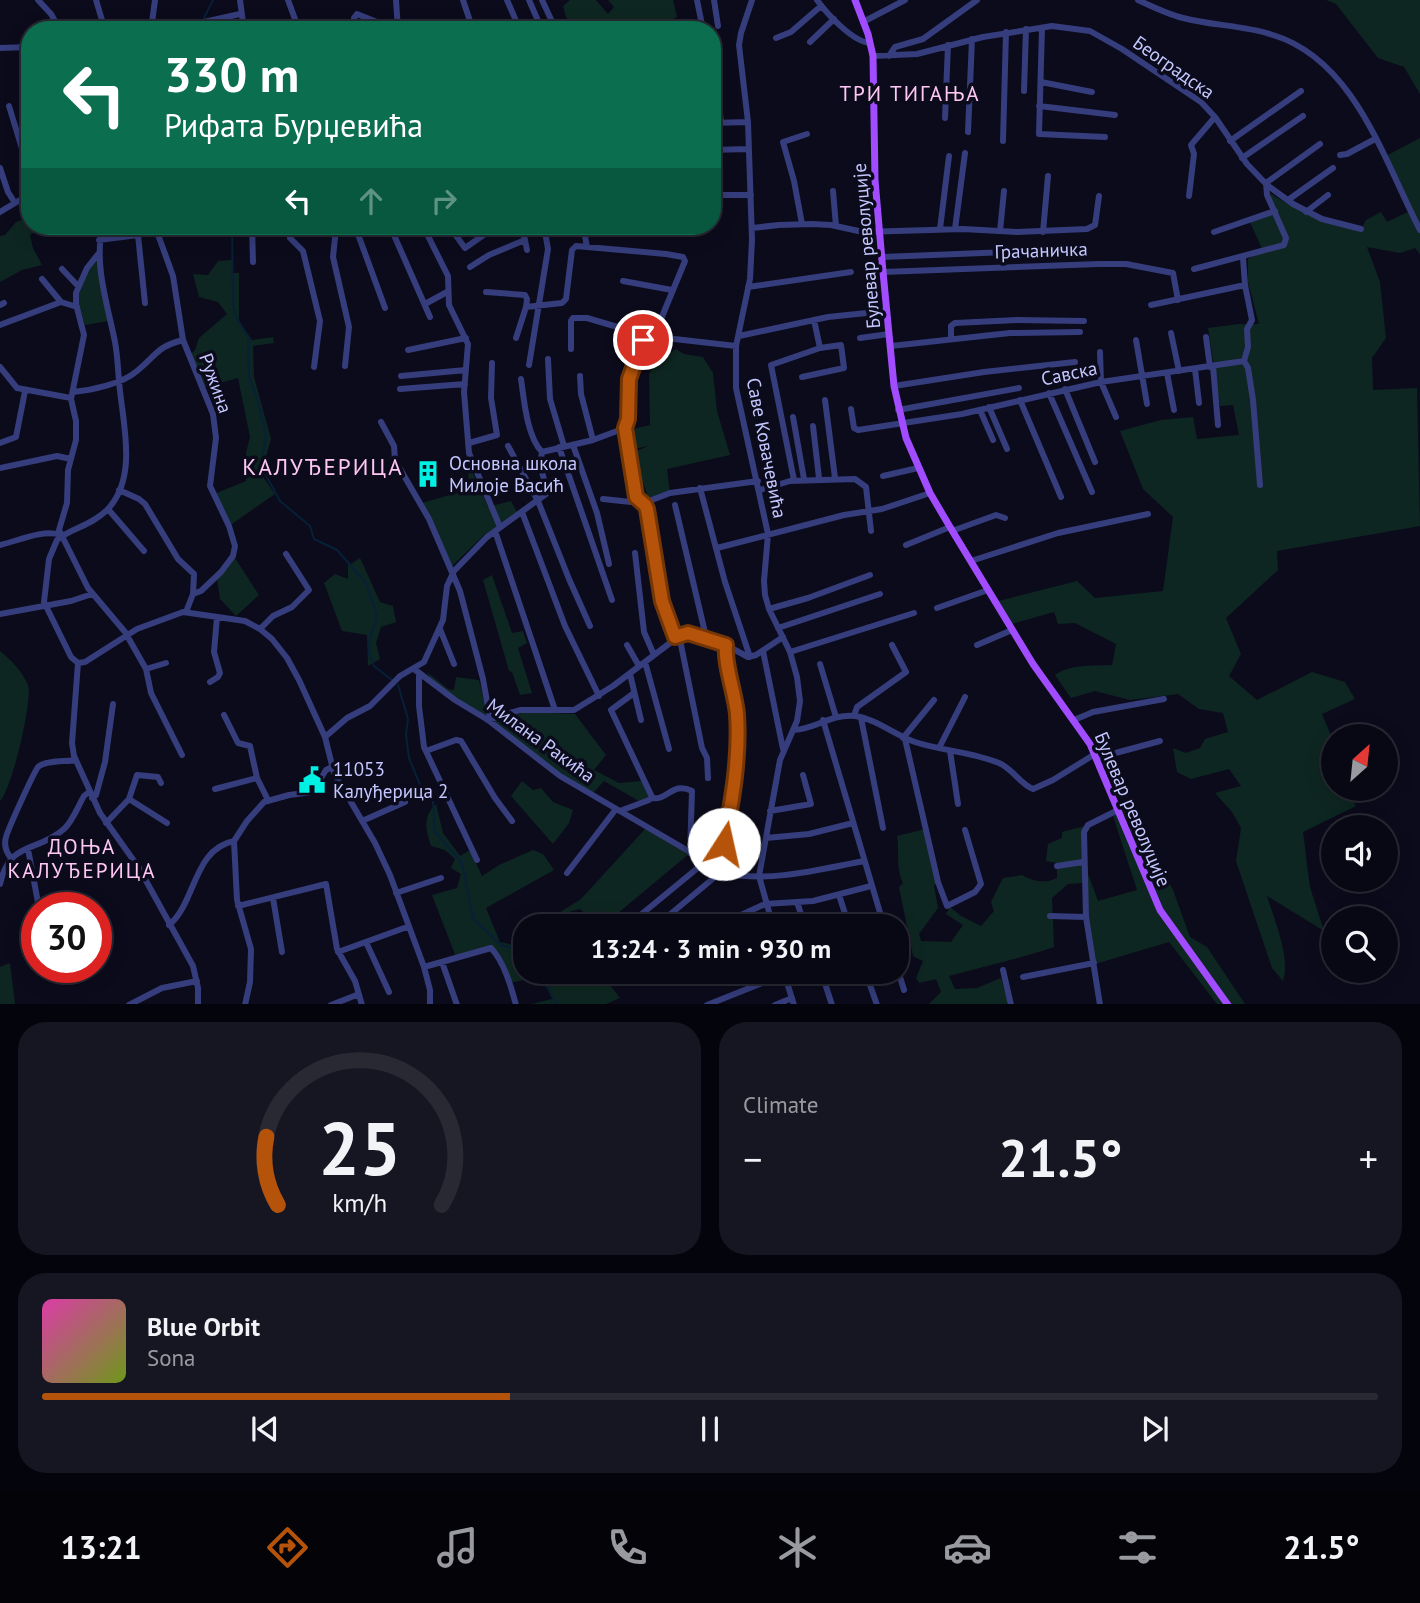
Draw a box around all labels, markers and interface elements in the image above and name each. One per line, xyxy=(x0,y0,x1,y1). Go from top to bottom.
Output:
street label: Београдска xyxy=(1129,30,1219,104)
text: 330 m xyxy=(164,42,299,106)
icon: left xyxy=(49,49,140,140)
district label: ТРИ ТИГАЊА xyxy=(839,80,981,107)
text: Рифата Бурџевића xyxy=(164,104,423,146)
street label: Булевар револуције xyxy=(847,162,885,330)
icon: left xyxy=(279,182,317,220)
icon: ahead xyxy=(352,182,390,220)
icon: right xyxy=(425,182,463,220)
street label: Грачаничка xyxy=(994,236,1088,264)
pin xyxy=(613,310,673,370)
icon: arrive xyxy=(624,321,662,359)
street label: Ружина xyxy=(194,350,238,416)
street label: Савска xyxy=(1039,355,1099,391)
street label: Саве Ковачевића xyxy=(742,376,792,520)
place label: Основна школа Милоје Васић xyxy=(449,451,577,497)
district label: КАЛУЂЕРИЦА xyxy=(242,452,404,481)
building icon: Основна школа Милоје Васић xyxy=(413,459,443,489)
street label: Милана Ракића xyxy=(482,693,600,787)
north arrow xyxy=(1321,724,1398,802)
map controls xyxy=(1321,724,1398,983)
street label: Булевар револуције xyxy=(1090,728,1176,890)
place label: 11053 Калуђерица 2 xyxy=(333,757,448,803)
public building icon: 11053 Калуђерица 2 xyxy=(297,765,327,795)
position arrow xyxy=(687,807,761,881)
button: sound xyxy=(1321,815,1398,892)
district label: ДОЊА КАЛУЂЕРИЦА xyxy=(8,833,156,884)
speed limit sign: 30 xyxy=(21,892,112,983)
button: search xyxy=(1321,906,1398,983)
text: 13:24 · 3 min · 930 m xyxy=(591,932,831,965)
text: Climate xyxy=(743,1090,818,1119)
text: 25 xyxy=(318,1101,401,1195)
text: 21.5° xyxy=(999,1124,1122,1191)
text: − xyxy=(743,1134,762,1183)
text: + xyxy=(1359,1134,1378,1183)
text: km/h xyxy=(332,1186,387,1218)
text: Blue Orbit xyxy=(147,1310,260,1343)
text: Sona xyxy=(147,1343,196,1372)
icon: previous xyxy=(246,1410,284,1448)
icon: pause xyxy=(691,1410,729,1448)
icon: next xyxy=(1136,1410,1174,1448)
icon: directions xyxy=(263,1523,312,1572)
icon: music xyxy=(433,1523,482,1572)
icon: phone xyxy=(603,1523,652,1572)
icon: climate xyxy=(773,1523,822,1572)
icon: car xyxy=(943,1523,992,1572)
icon: filters xyxy=(1113,1523,1162,1572)
text: 13:21 xyxy=(61,1526,142,1568)
text: 21.5° xyxy=(1283,1526,1359,1568)

